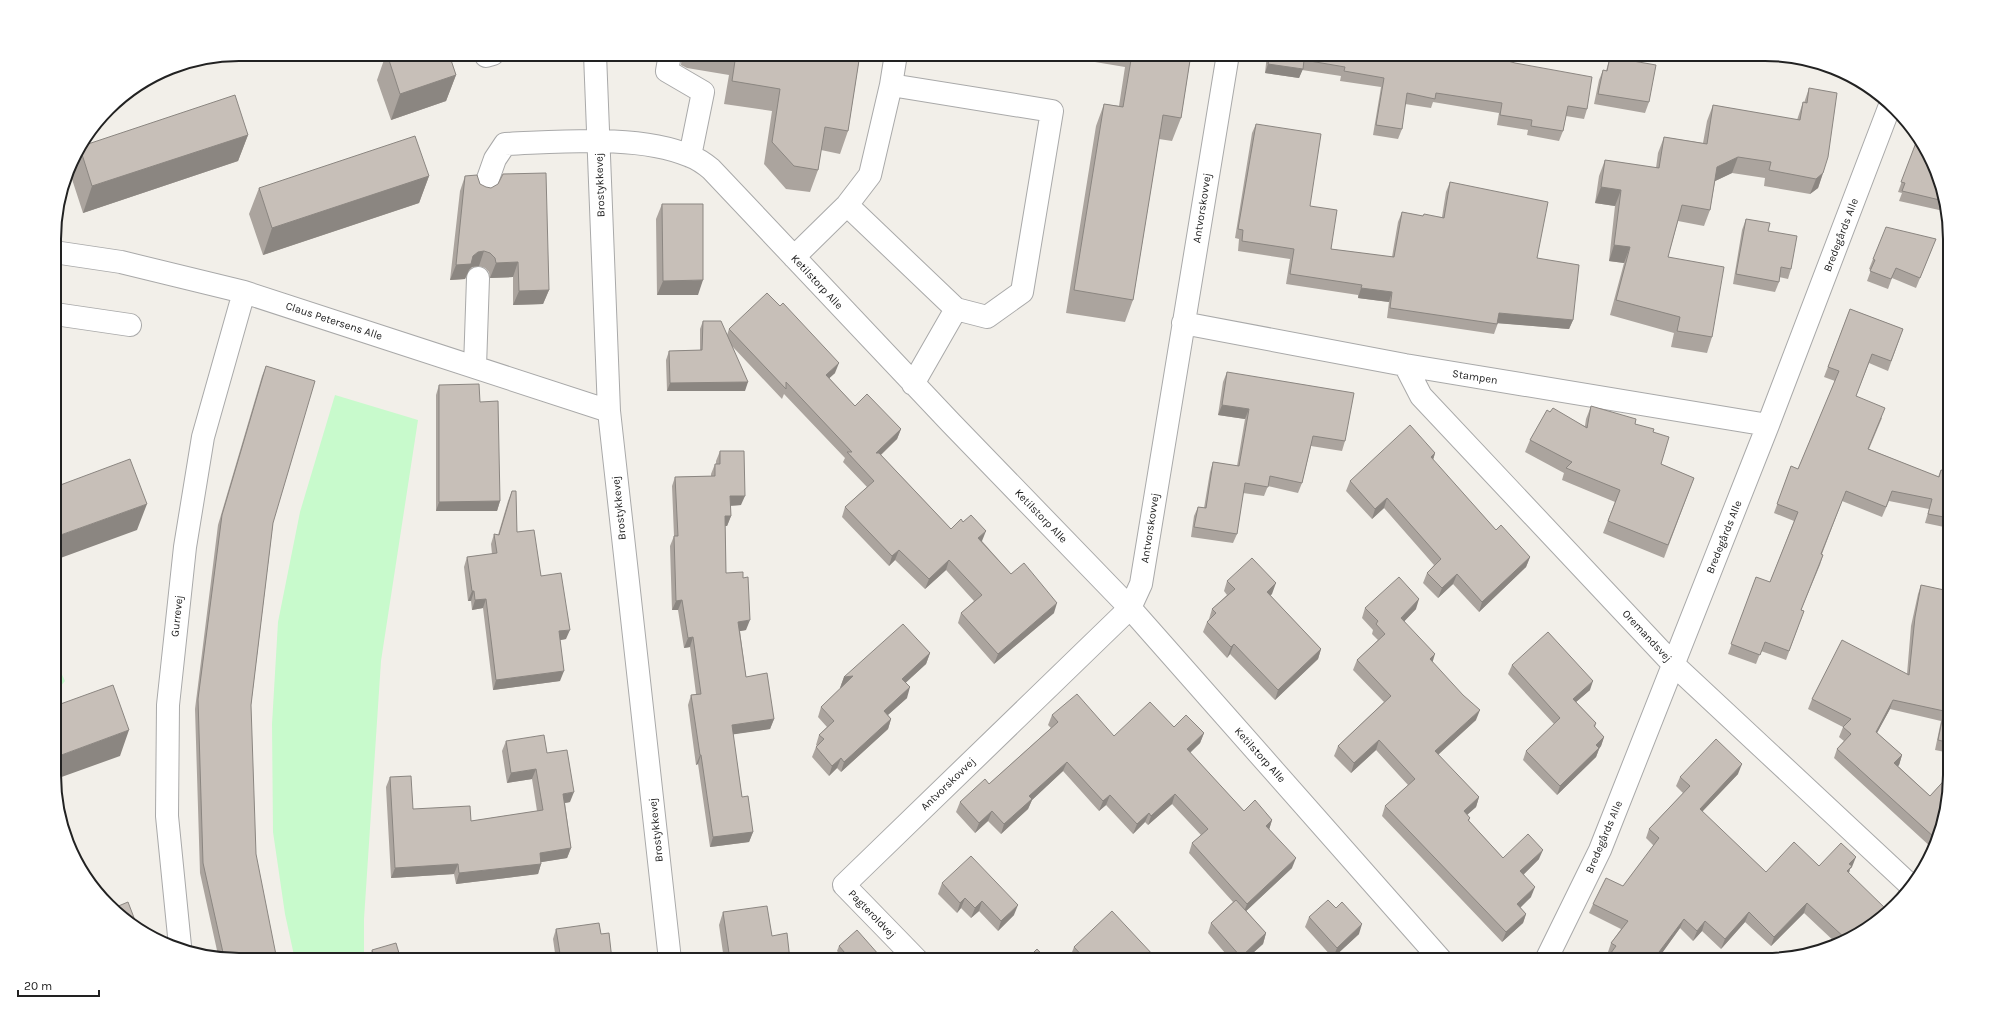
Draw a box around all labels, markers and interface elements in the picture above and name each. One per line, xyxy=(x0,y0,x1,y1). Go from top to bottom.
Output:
street label: Brostykkevej xyxy=(592,153,608,217)
street label: Antvorskovvej xyxy=(1190,172,1214,244)
street label: Bredegårds Alle xyxy=(1821,196,1861,274)
street label: Ketilstorp Alle xyxy=(788,252,846,312)
street label: Claus Petersens Alle xyxy=(284,299,384,343)
street label: Stampen xyxy=(1451,367,1499,387)
street label: Brostykkevej xyxy=(609,475,629,541)
street label: Ketilstorp Alle xyxy=(1012,486,1070,546)
street label: Antvorskovvej xyxy=(1138,492,1162,564)
street label: Bredegårds Alle xyxy=(1703,498,1745,576)
street label: Gurrevej xyxy=(168,594,186,638)
street label: Oremandsvej xyxy=(1620,607,1674,665)
street label: Ketilstorp Alle xyxy=(1232,725,1288,786)
street label: Antvorskovvej xyxy=(918,755,978,813)
street label: Brostykkevej xyxy=(646,797,666,863)
street label: Bredegårds Alle xyxy=(1583,798,1625,875)
street label: Pagteroldvej xyxy=(846,887,898,941)
scale bar xyxy=(18,972,99,998)
text: 20 m xyxy=(24,979,52,993)

